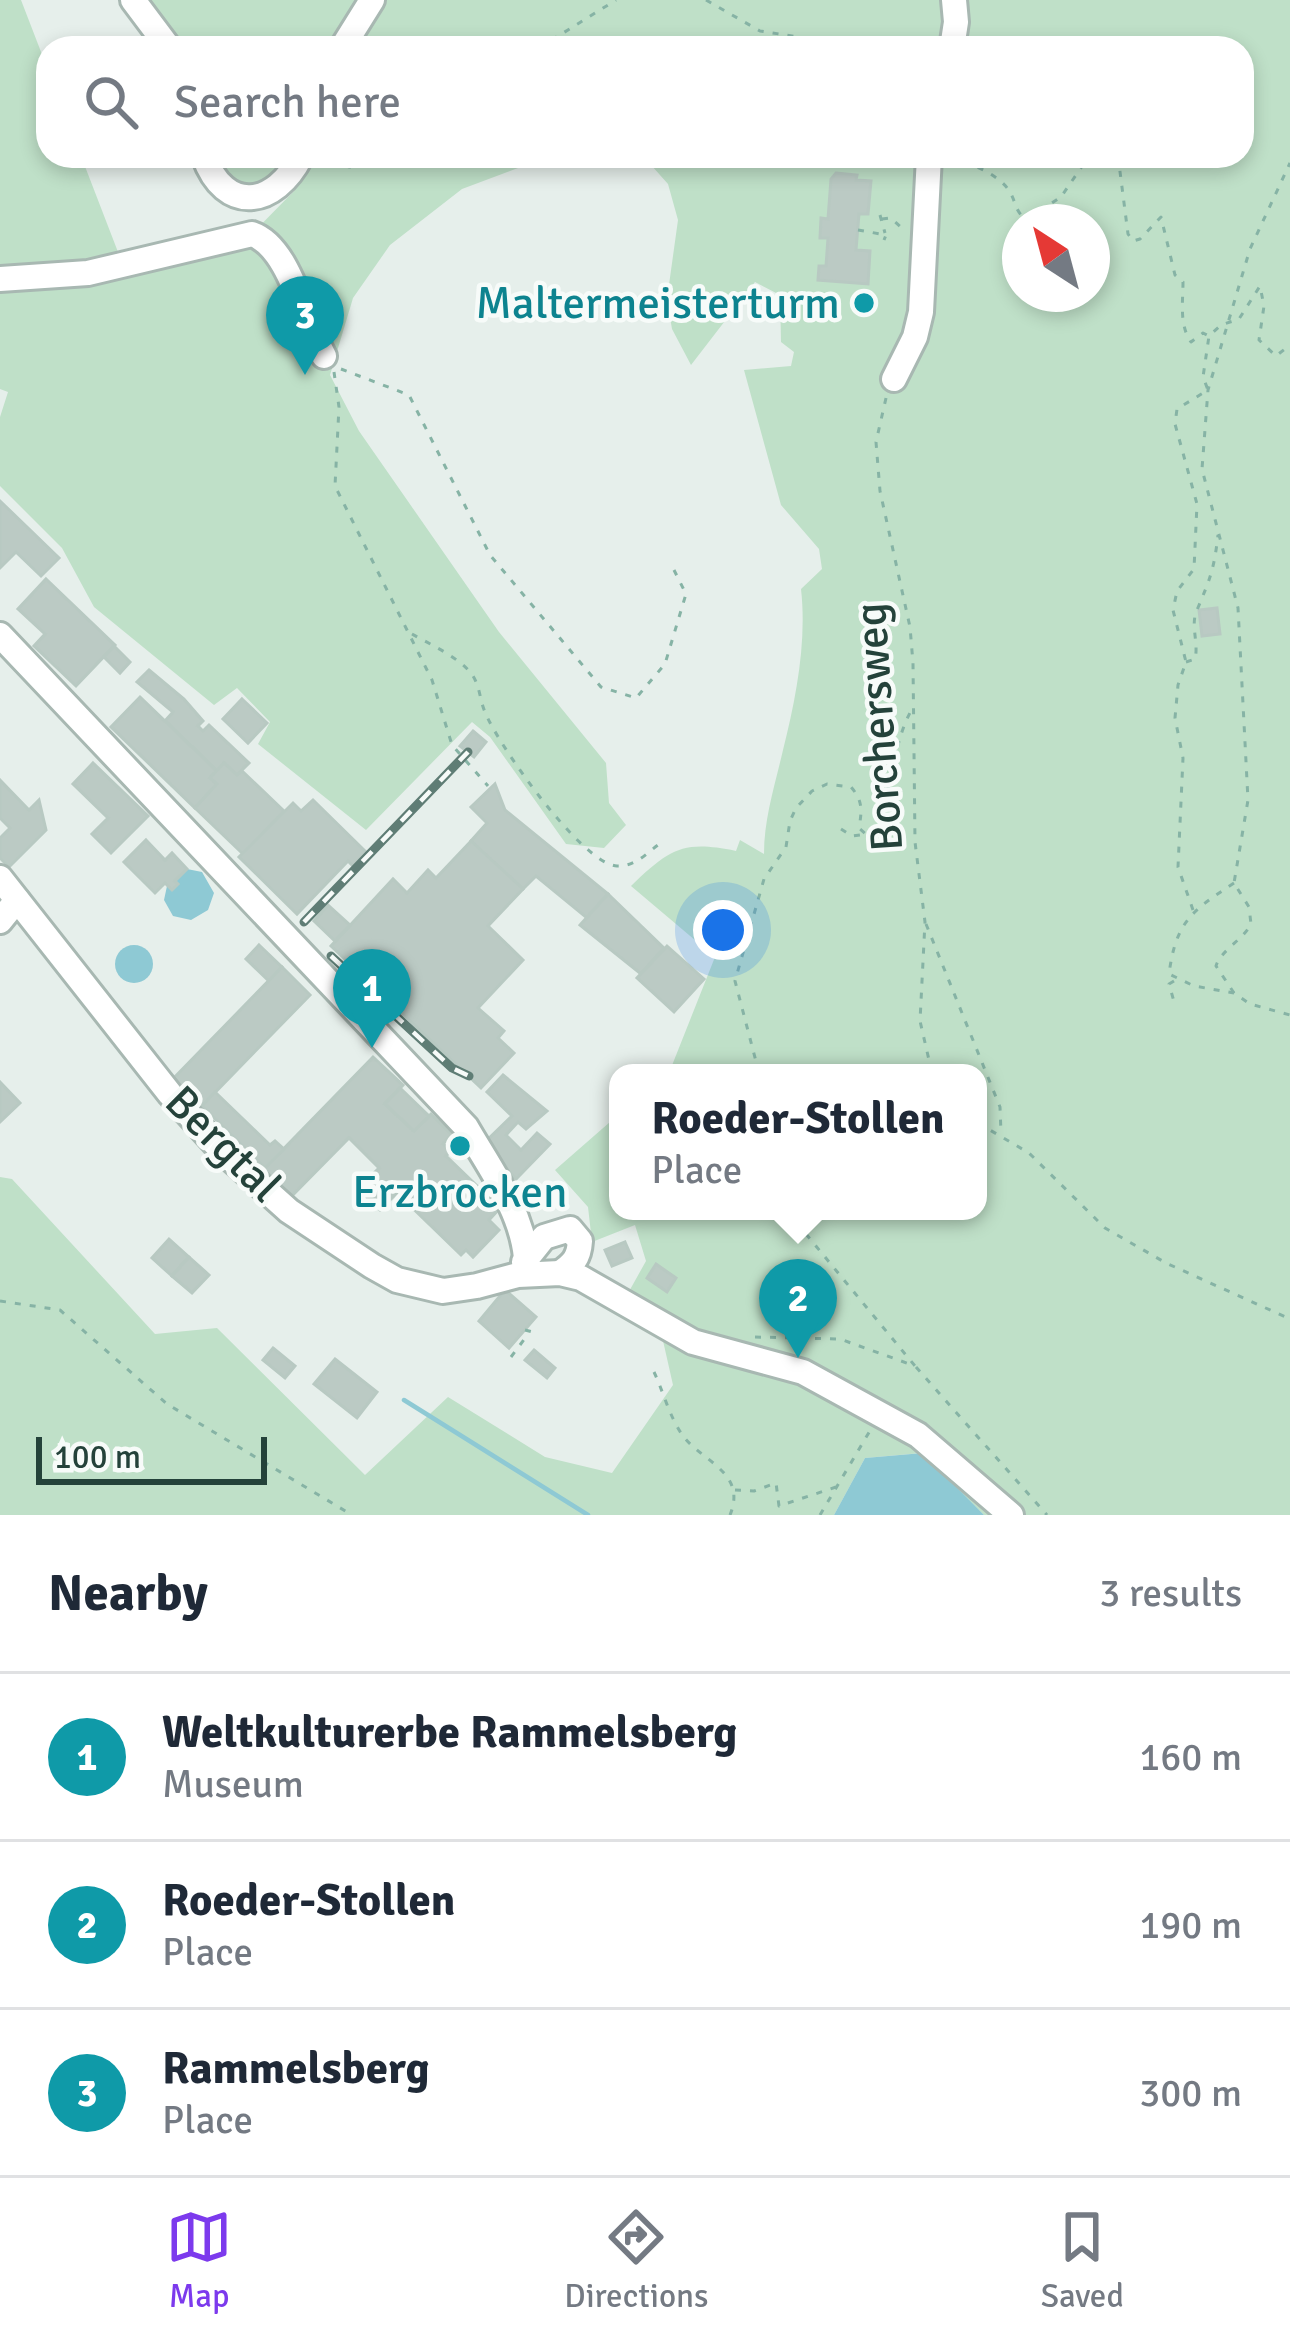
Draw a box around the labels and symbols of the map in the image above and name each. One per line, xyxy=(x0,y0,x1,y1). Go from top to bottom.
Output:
north arrow xyxy=(1002,204,1110,312)
pin: 3 xyxy=(266,276,344,375)
place label: Maltermeisterturm xyxy=(476,276,840,331)
marker: Maltermeisterturm xyxy=(851,290,877,316)
street label: Borchersweg xyxy=(843,601,915,853)
your location xyxy=(693,900,753,960)
pin: 1 xyxy=(333,949,411,1048)
street label: Bergtal xyxy=(154,1075,292,1213)
marker: Erzbrocken xyxy=(447,1133,473,1159)
place label: Erzbrocken xyxy=(352,1165,568,1220)
pin: 2 xyxy=(759,1259,837,1358)
scale bar xyxy=(36,1431,267,1484)

